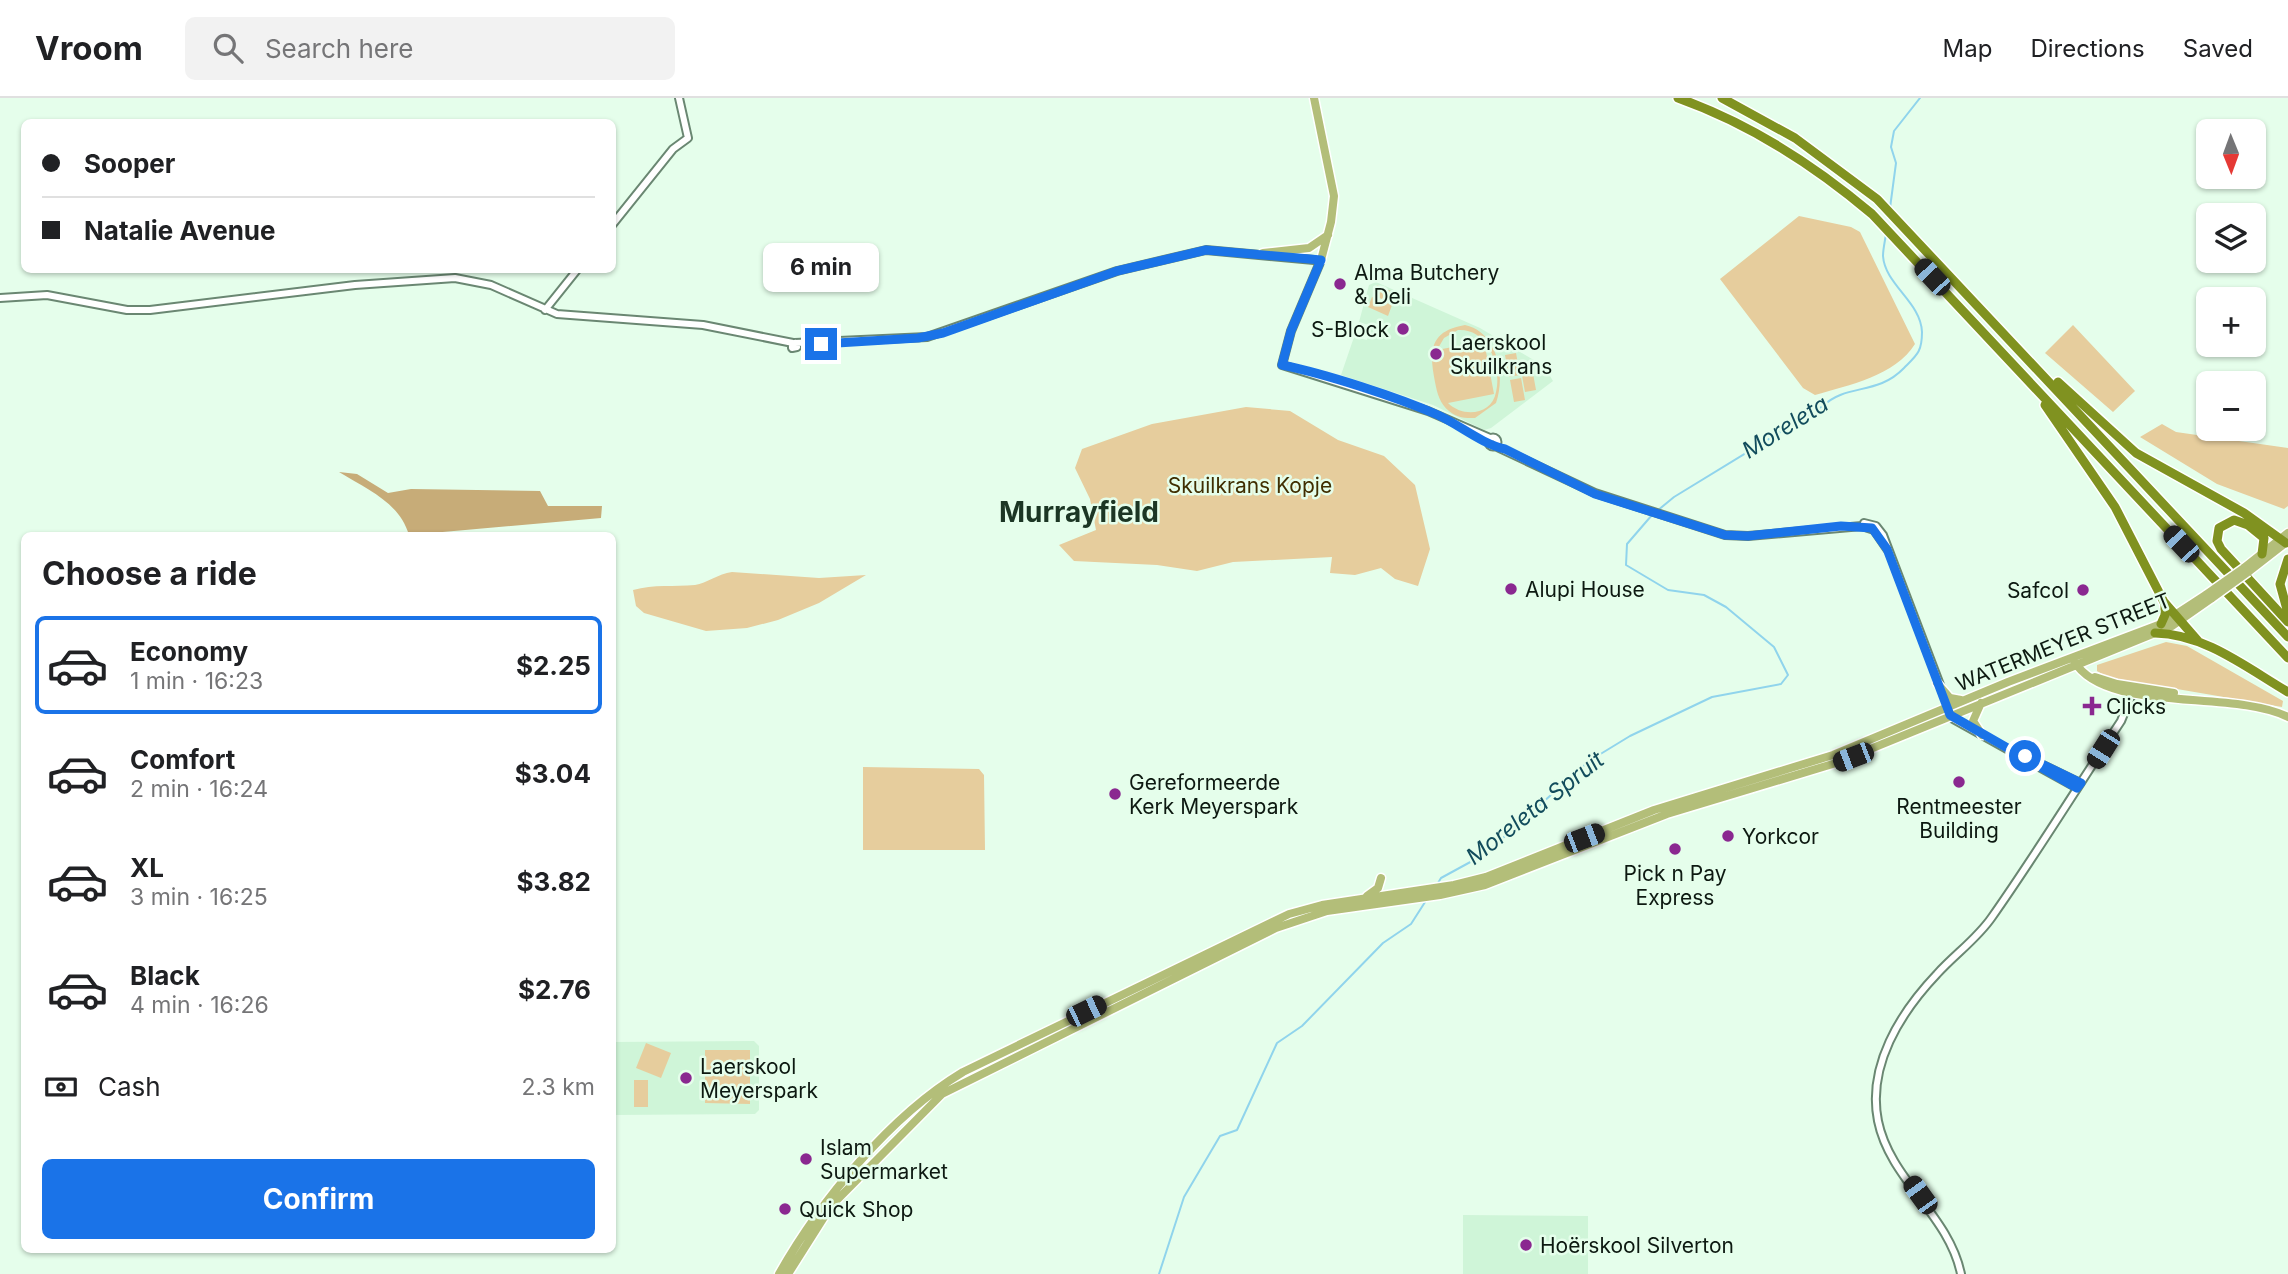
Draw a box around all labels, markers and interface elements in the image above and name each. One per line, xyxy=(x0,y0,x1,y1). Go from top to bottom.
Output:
search box xyxy=(185,17,675,80)
text: Vroom xyxy=(35,28,143,68)
icon: search xyxy=(209,29,247,67)
text: Search here xyxy=(265,33,414,64)
text: Map xyxy=(1943,34,1992,63)
text: Directions xyxy=(2030,34,2145,63)
text: Saved xyxy=(2183,34,2253,63)
north arrow xyxy=(2196,119,2266,189)
map controls xyxy=(2196,119,2266,441)
text: Sooper xyxy=(84,148,175,179)
button: layers xyxy=(2196,203,2266,273)
text: Natalie Avenue xyxy=(84,215,276,246)
callout: 6 min xyxy=(763,243,879,292)
text: 6 min xyxy=(790,253,852,281)
car xyxy=(1910,254,1955,300)
place label: Alma Butchery & Deli xyxy=(1354,260,1499,309)
marker: Alma Butchery & Deli xyxy=(1332,276,1348,292)
button: + xyxy=(2196,287,2266,357)
place label: S-Block xyxy=(1311,317,1389,342)
marker: S-Block xyxy=(1395,321,1411,337)
route end xyxy=(805,328,837,360)
place label: Laerskool Skuilkrans xyxy=(1450,330,1552,379)
marker: Laerskool Skuilkrans xyxy=(1428,346,1444,362)
button: − xyxy=(2196,371,2266,441)
water label: Moreleta xyxy=(1737,390,1833,464)
park label: Skuilkrans Kopje xyxy=(1168,473,1332,498)
district label: Murrayfield xyxy=(999,495,1159,529)
car xyxy=(2159,521,2204,567)
text: Choose a ride xyxy=(42,554,257,593)
place label: Alupi House xyxy=(1525,577,1645,602)
place label: Safcol xyxy=(2007,578,2069,603)
marker: Alupi House xyxy=(1503,581,1519,597)
marker: Safcol xyxy=(2075,582,2091,598)
street label: WATERMEYER STREET xyxy=(1952,587,2174,697)
icon: car xyxy=(46,634,109,697)
text: Economy xyxy=(130,636,248,667)
text: $2.25 xyxy=(516,650,591,681)
text: 1 min · 16:23 xyxy=(130,667,263,695)
place label: Clicks xyxy=(2106,694,2166,719)
marker: Clicks xyxy=(2084,698,2100,714)
car xyxy=(2083,726,2124,772)
car xyxy=(1830,740,1877,774)
route start xyxy=(2009,740,2041,772)
icon: car xyxy=(46,742,109,805)
text: Comfort xyxy=(130,744,235,775)
water label: Moreleta Spruit xyxy=(1461,745,1610,870)
text: $3.04 xyxy=(515,758,591,789)
place label: Gereformeerde Kerk Meyerspark xyxy=(1129,770,1299,819)
marker: Rentmeester Building xyxy=(1951,774,1967,790)
text: 2 min · 16:24 xyxy=(130,775,268,803)
marker: Gereformeerde Kerk Meyerspark xyxy=(1107,786,1123,802)
place label: Rentmeester Building xyxy=(1896,794,2022,843)
car xyxy=(1561,821,1608,855)
place label: Yorkcor xyxy=(1742,824,1819,849)
marker: Yorkcor xyxy=(1720,828,1736,844)
marker: Pick n Pay Express xyxy=(1667,841,1683,857)
icon: car xyxy=(46,850,109,913)
text: XL xyxy=(130,852,164,883)
place label: Pick n Pay Express xyxy=(1624,861,1727,910)
text: $3.82 xyxy=(516,866,591,897)
text: 3 min · 16:25 xyxy=(130,883,268,911)
icon: car xyxy=(46,958,109,1021)
text: Black xyxy=(130,960,200,991)
text: $2.76 xyxy=(518,974,591,1005)
text: 4 min · 16:26 xyxy=(130,991,269,1019)
car xyxy=(1063,992,1110,1030)
place label: Laerskool Meyerspark xyxy=(700,1054,819,1103)
icon: cash xyxy=(42,1068,80,1106)
marker: Laerskool Meyerspark xyxy=(678,1070,694,1086)
text: Cash xyxy=(98,1071,161,1102)
text: 2.3 km xyxy=(522,1073,595,1101)
place label: Islam Supermarket xyxy=(820,1135,948,1184)
marker: Islam Supermarket xyxy=(798,1151,814,1167)
button: Confirm xyxy=(42,1159,595,1239)
car xyxy=(1900,1172,1941,1218)
place label: Quick Shop xyxy=(799,1197,913,1222)
marker: Quick Shop xyxy=(777,1201,793,1217)
place label: Hoërskool Silverton xyxy=(1540,1233,1734,1258)
marker: Hoërskool Silverton xyxy=(1518,1237,1534,1253)

